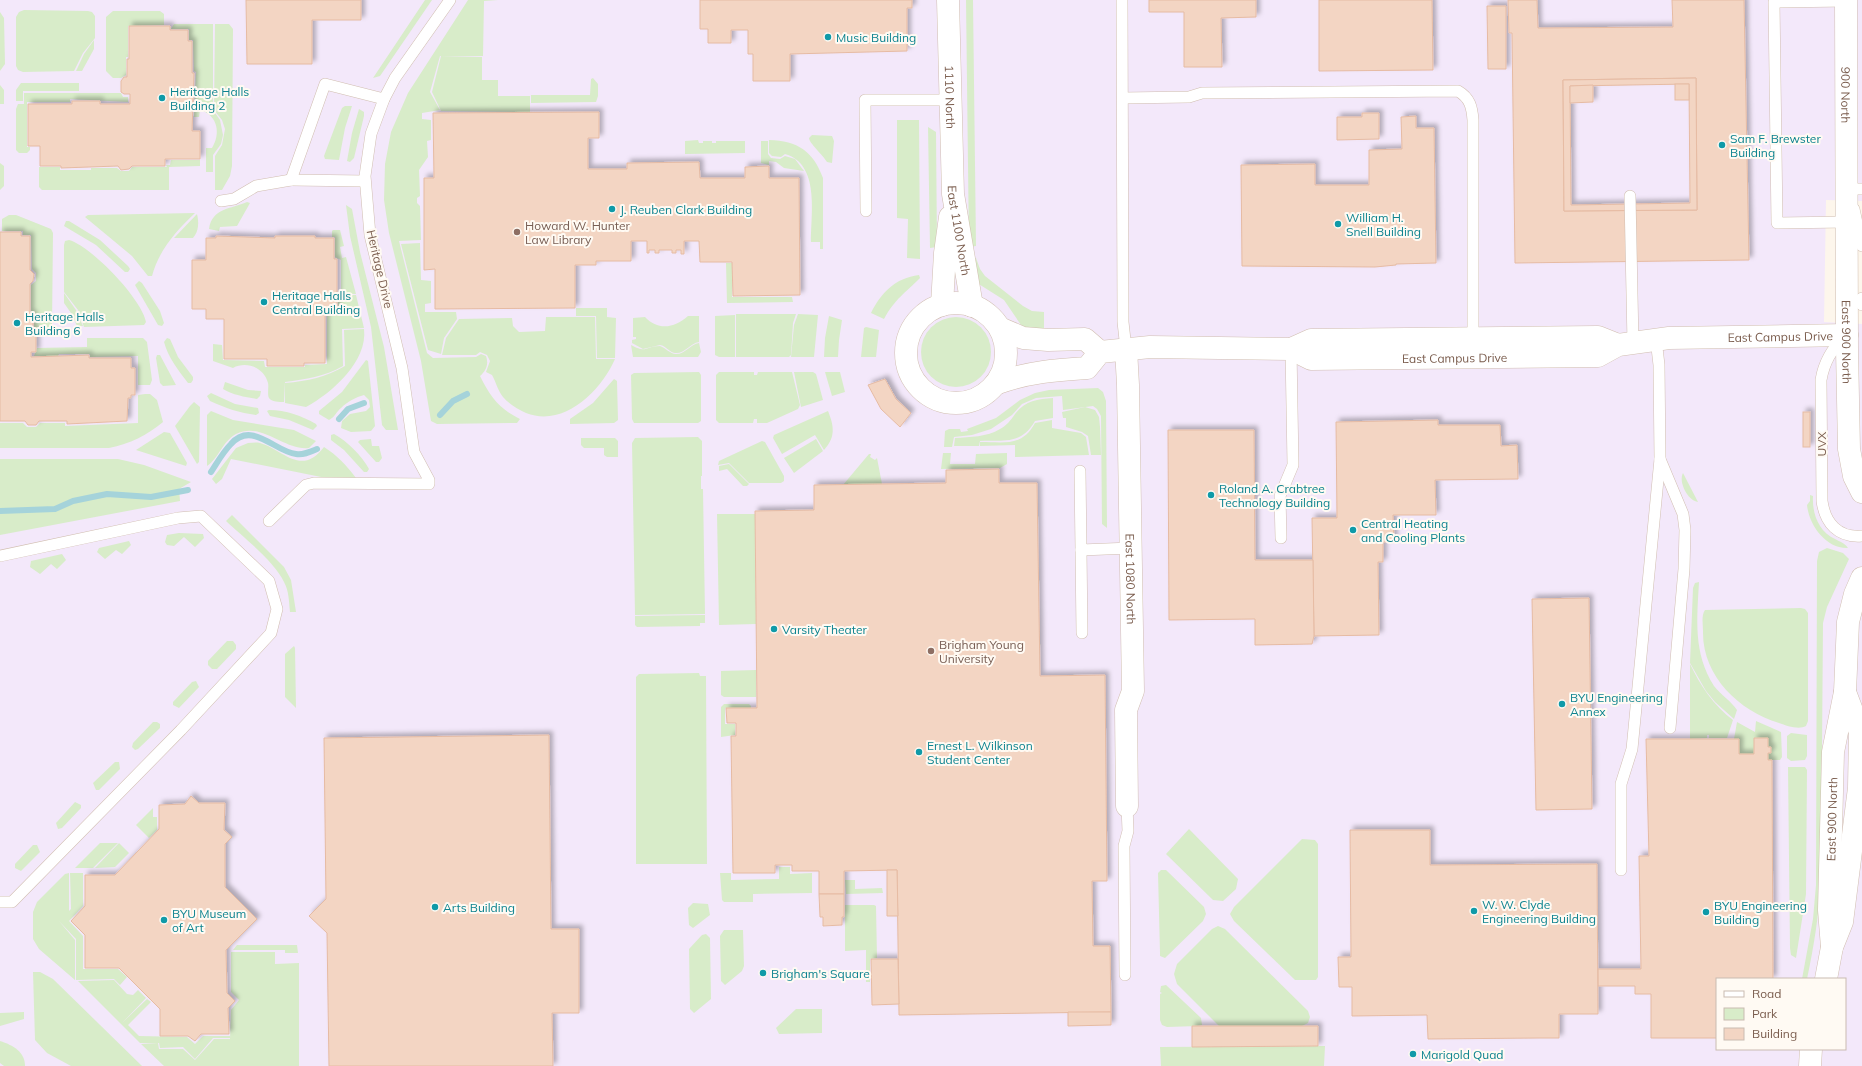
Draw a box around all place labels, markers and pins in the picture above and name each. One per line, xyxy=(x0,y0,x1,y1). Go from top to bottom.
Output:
place label: Music Building xyxy=(836,30,916,45)
marker: Music Building xyxy=(823,32,833,42)
place label: Heritage Halls Building 2 xyxy=(170,84,249,113)
marker: Heritage Halls Building 2 xyxy=(157,93,167,103)
place label: Sam F. Brewster Building xyxy=(1730,131,1821,160)
marker: Sam F. Brewster Building xyxy=(1717,140,1727,150)
place label: J. Reuben Clark Building xyxy=(620,202,752,217)
marker: J. Reuben Clark Building xyxy=(607,204,617,214)
place label: William H. Snell Building xyxy=(1346,210,1421,239)
place label: Howard W. Hunter Law Library xyxy=(525,218,630,247)
marker: William H. Snell Building xyxy=(1333,219,1343,229)
marker: Howard W. Hunter Law Library xyxy=(512,227,522,237)
place label: Heritage Halls Central Building xyxy=(272,288,360,317)
marker: Heritage Halls Central Building xyxy=(259,297,269,307)
place label: Heritage Halls Building 6 xyxy=(25,309,104,338)
marker: Heritage Halls Building 6 xyxy=(12,318,22,328)
place label: Roland A. Crabtree Technology Building xyxy=(1219,481,1330,510)
marker: Roland A. Crabtree Technology Building xyxy=(1206,490,1216,500)
place label: Central Heating and Cooling Plants xyxy=(1361,516,1465,545)
marker: Central Heating and Cooling Plants xyxy=(1348,525,1358,535)
place label: Varsity Theater xyxy=(782,622,867,637)
marker: Varsity Theater xyxy=(769,624,779,634)
place label: Brigham Young University xyxy=(939,637,1024,666)
marker: Brigham Young University xyxy=(926,646,936,656)
place label: BYU Engineering Annex xyxy=(1570,690,1663,719)
marker: BYU Engineering Annex xyxy=(1557,699,1567,709)
place label: Ernest L. Wilkinson Student Center xyxy=(927,738,1033,767)
marker: Ernest L. Wilkinson Student Center xyxy=(914,747,924,757)
place label: W. W. Clyde Engineering Building xyxy=(1482,897,1596,926)
place label: BYU Engineering Building xyxy=(1714,898,1807,927)
place label: Arts Building xyxy=(443,900,515,915)
marker: Arts Building xyxy=(430,902,440,912)
place label: BYU Museum of Art xyxy=(172,906,246,935)
marker: W. W. Clyde Engineering Building xyxy=(1469,906,1479,916)
marker: BYU Engineering Building xyxy=(1701,907,1711,917)
marker: BYU Museum of Art xyxy=(159,915,169,925)
place label: Brigham's Square xyxy=(771,966,870,981)
marker: Brigham's Square xyxy=(758,968,768,978)
place label: Marigold Quad xyxy=(1421,1047,1504,1062)
marker: Marigold Quad xyxy=(1408,1049,1418,1059)

